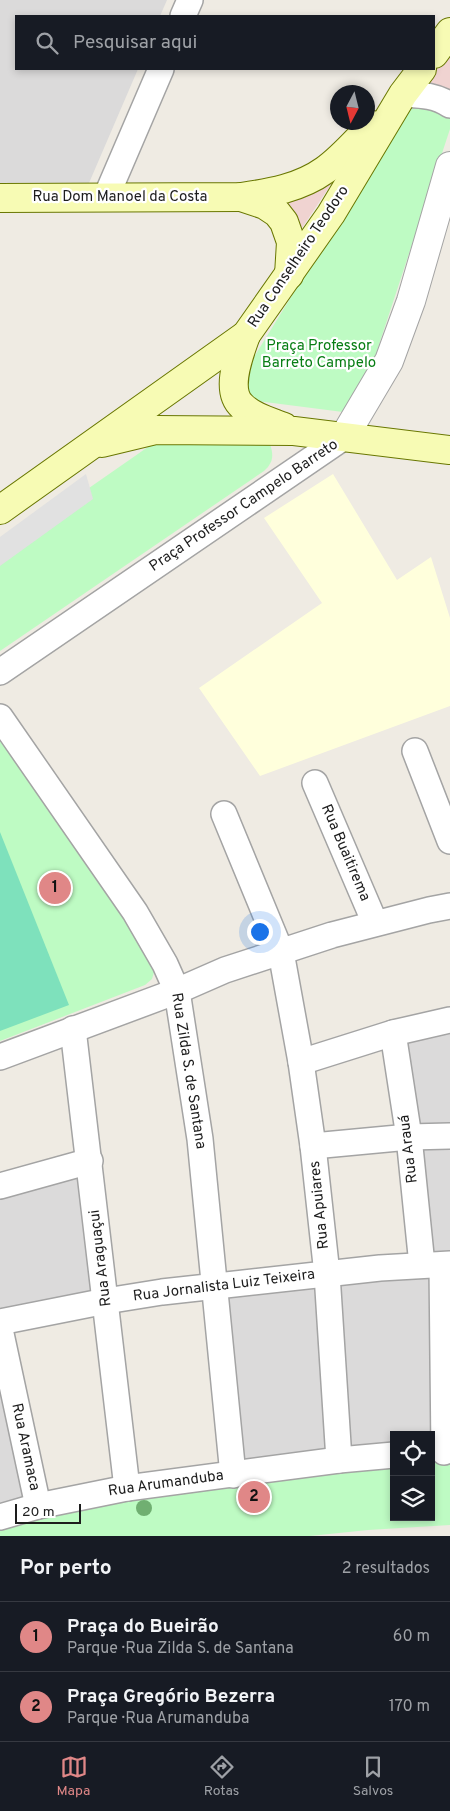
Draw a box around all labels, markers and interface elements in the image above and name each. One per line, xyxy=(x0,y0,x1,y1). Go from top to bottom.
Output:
search box xyxy=(15,15,435,70)
icon: search xyxy=(33,29,61,57)
text: Pesquisar aqui xyxy=(73,31,197,55)
north arrow xyxy=(330,85,375,130)
street label: Rua Conselheiro Teodoro xyxy=(244,182,354,332)
street label: Rua Dom Manoel da Costa xyxy=(33,188,207,207)
park label: Praça Professor Barreto Campelo xyxy=(262,337,376,373)
street label: Praça Professor Campelo Barreto xyxy=(146,436,342,576)
street label: Rua Buaitirema xyxy=(316,802,374,904)
pin: 1 xyxy=(39,869,71,907)
your location xyxy=(247,919,273,945)
street label: Rua Zilda S. de Santana xyxy=(166,992,210,1150)
street label: Rua Arauá xyxy=(395,1113,423,1184)
street label: Rua Apuiares xyxy=(306,1160,334,1250)
street label: Rua Araguaçui xyxy=(86,1208,116,1308)
street label: Rua Jornalista Luiz Teixeira xyxy=(132,1265,316,1307)
street label: Rua Aramaca xyxy=(6,1401,44,1493)
map controls xyxy=(390,1431,435,1521)
button: locate xyxy=(390,1431,435,1476)
street label: Rua Arumanduba xyxy=(107,1466,225,1502)
button: layers xyxy=(390,1476,435,1521)
pin: 2 xyxy=(238,1478,270,1516)
scale bar xyxy=(15,1501,81,1524)
text: 20 m xyxy=(22,1504,55,1521)
text: Por perto xyxy=(20,1555,112,1582)
text: 2 resultados xyxy=(342,1559,430,1579)
text: Praça do Bueirão xyxy=(67,1615,219,1639)
text: 1 xyxy=(33,1627,39,1647)
text: 60 m xyxy=(393,1627,430,1647)
text: Parque · Rua Zilda S. de Santana xyxy=(67,1639,294,1659)
text: Praça Gregório Bezerra xyxy=(67,1685,275,1709)
text: 2 xyxy=(31,1697,41,1717)
text: 170 m xyxy=(389,1697,430,1717)
text: Parque · Rua Arumanduba xyxy=(67,1709,250,1729)
tab: Mapa xyxy=(57,1753,90,1800)
tab: Rotas xyxy=(204,1753,239,1800)
tab: Salvos xyxy=(353,1753,393,1800)

